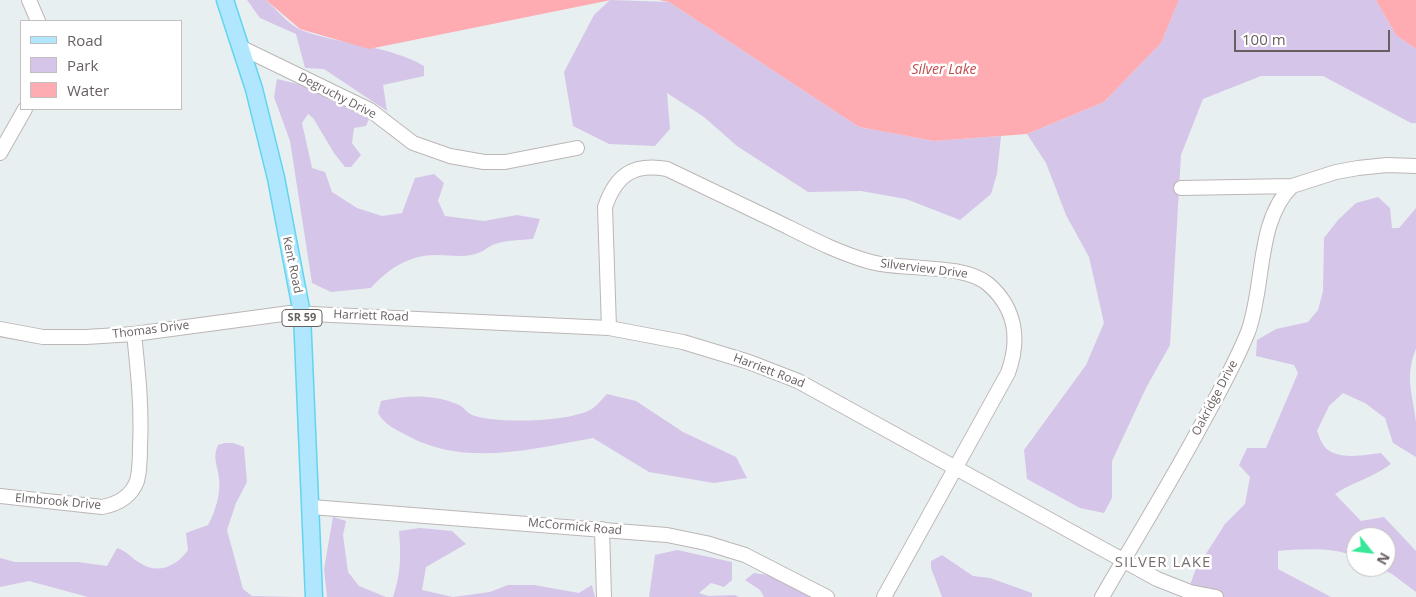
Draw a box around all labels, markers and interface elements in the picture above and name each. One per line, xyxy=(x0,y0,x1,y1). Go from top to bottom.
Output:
legend xyxy=(20,20,182,110)
scale bar xyxy=(1236,20,1392,52)
text: 100 m xyxy=(1242,29,1286,49)
text: Road xyxy=(67,30,103,50)
text: Park xyxy=(67,55,98,75)
water label: Silver Lake xyxy=(911,62,977,78)
street label: Degruchy Drive xyxy=(295,70,379,122)
text: Water xyxy=(67,80,109,100)
street label: Kent Road xyxy=(279,235,305,295)
street label: Silverview Drive xyxy=(880,257,968,281)
street label: Harriett Road xyxy=(333,307,409,325)
road number: SR 59 xyxy=(282,310,322,326)
street label: Thomas Drive xyxy=(112,318,190,342)
street label: Harriett Road xyxy=(731,351,807,391)
street label: Oakridge Drive xyxy=(1189,358,1241,438)
street label: Elmbrook Drive xyxy=(14,491,102,513)
street label: McCormick Road xyxy=(527,516,623,538)
north arrow xyxy=(1346,527,1396,577)
text: N xyxy=(1373,549,1395,569)
district label: SILVER LAKE xyxy=(1113,554,1213,572)

